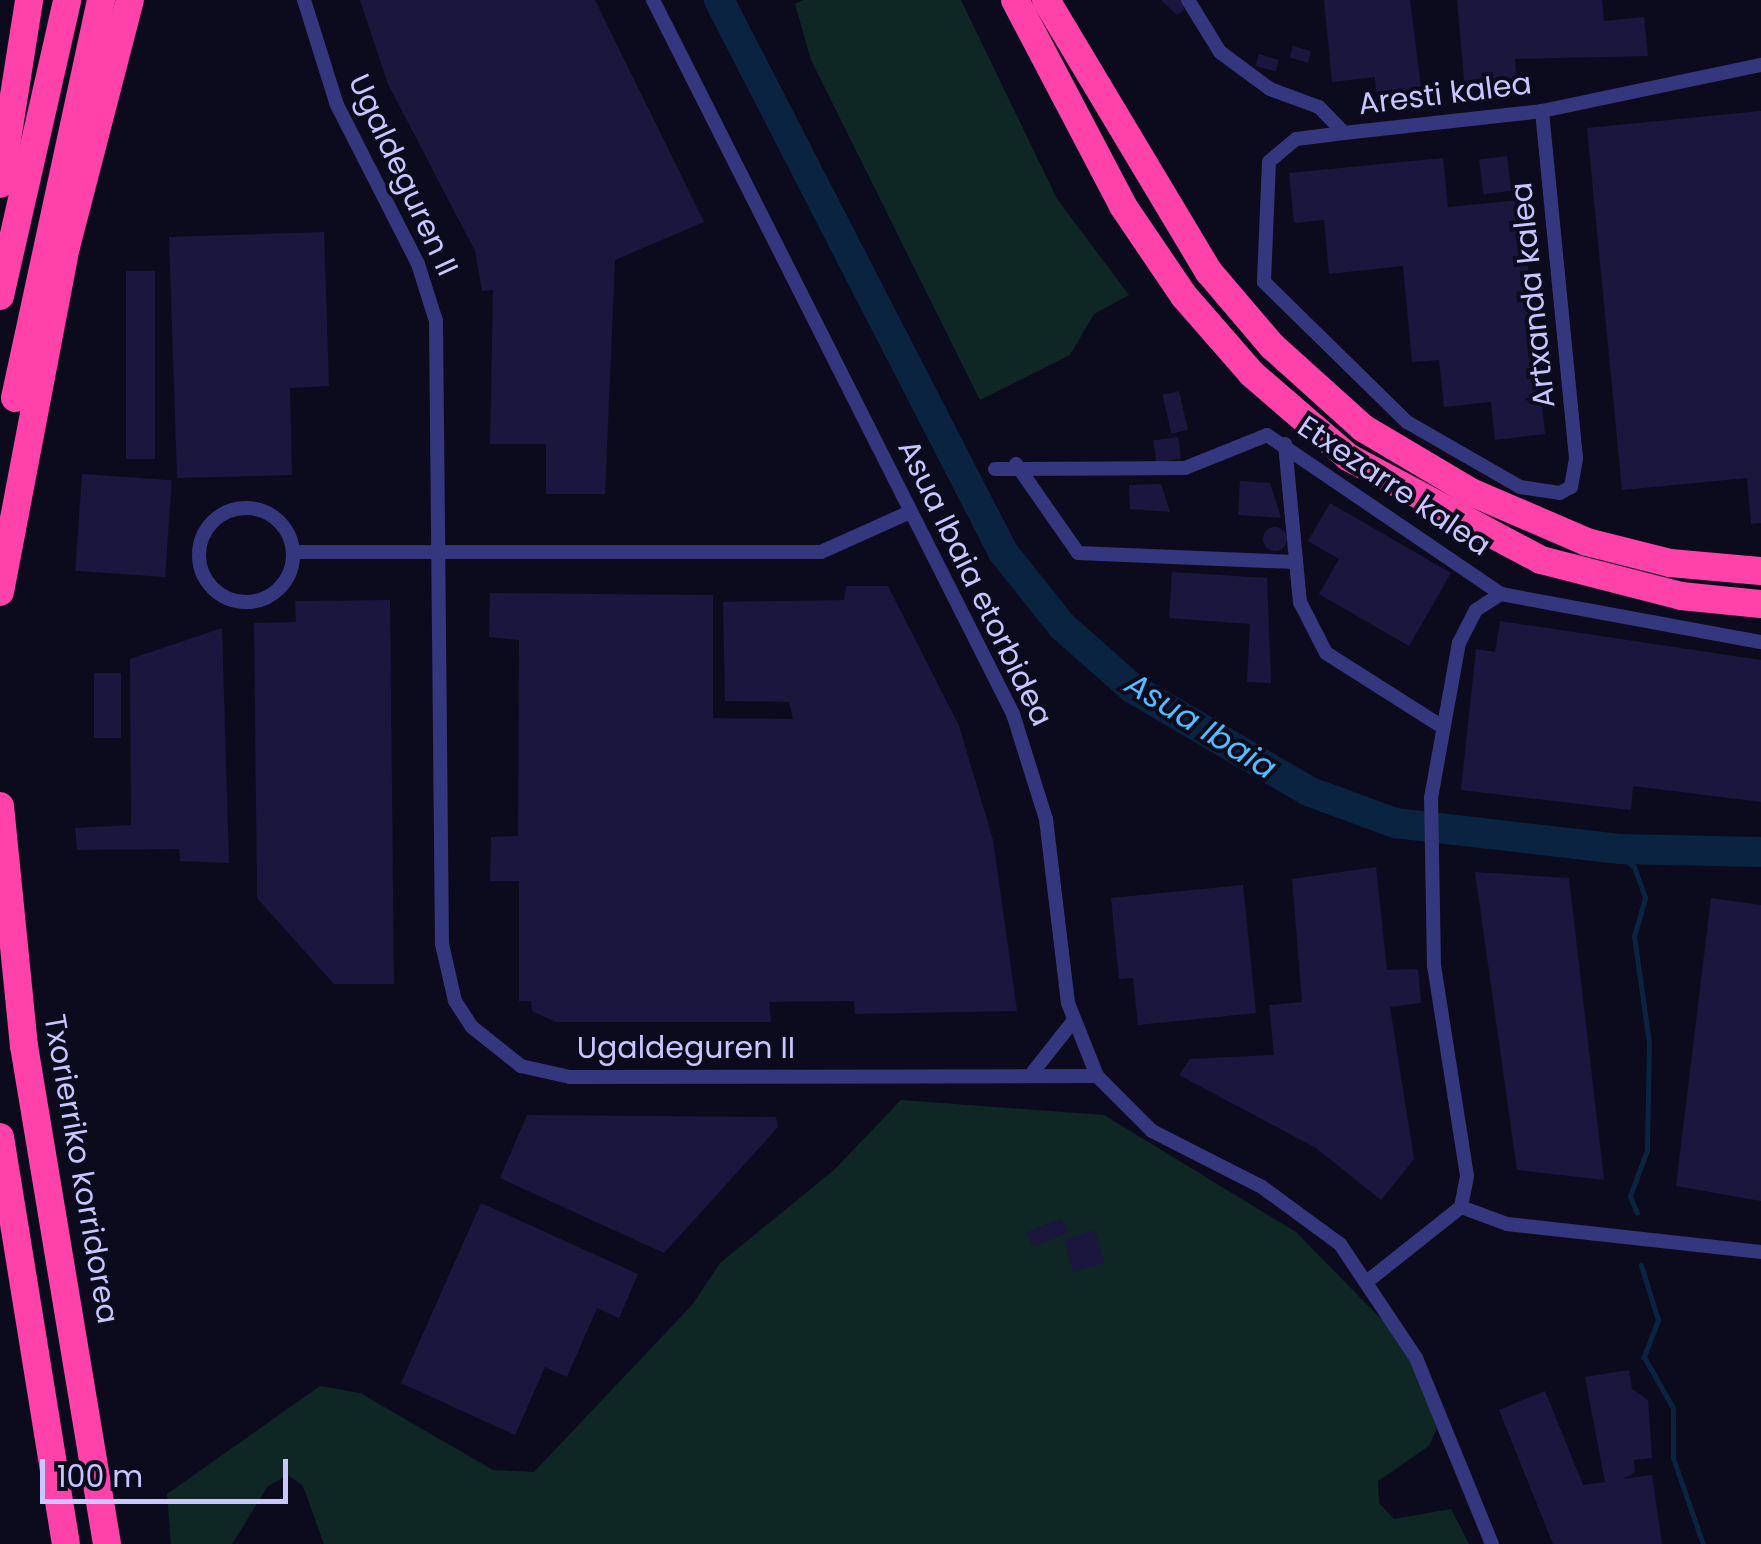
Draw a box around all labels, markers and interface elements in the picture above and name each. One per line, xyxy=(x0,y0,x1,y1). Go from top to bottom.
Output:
street label: Aresti kalea xyxy=(1356,66,1534,122)
street label: Ugaldeguren II xyxy=(341,68,465,282)
street label: Artxanda kalea xyxy=(1503,180,1563,410)
street label: Etxezarre kalea xyxy=(1291,408,1497,564)
street label: Asua Ibaia etorbidea xyxy=(890,434,1060,732)
water label: Asua Ibaia xyxy=(1119,665,1283,787)
street label: Txorierriko korridorea xyxy=(36,1012,126,1326)
street label: Ugaldeguren II xyxy=(577,1030,795,1066)
scale bar xyxy=(45,1439,292,1501)
text: 100 m xyxy=(57,1455,143,1498)

